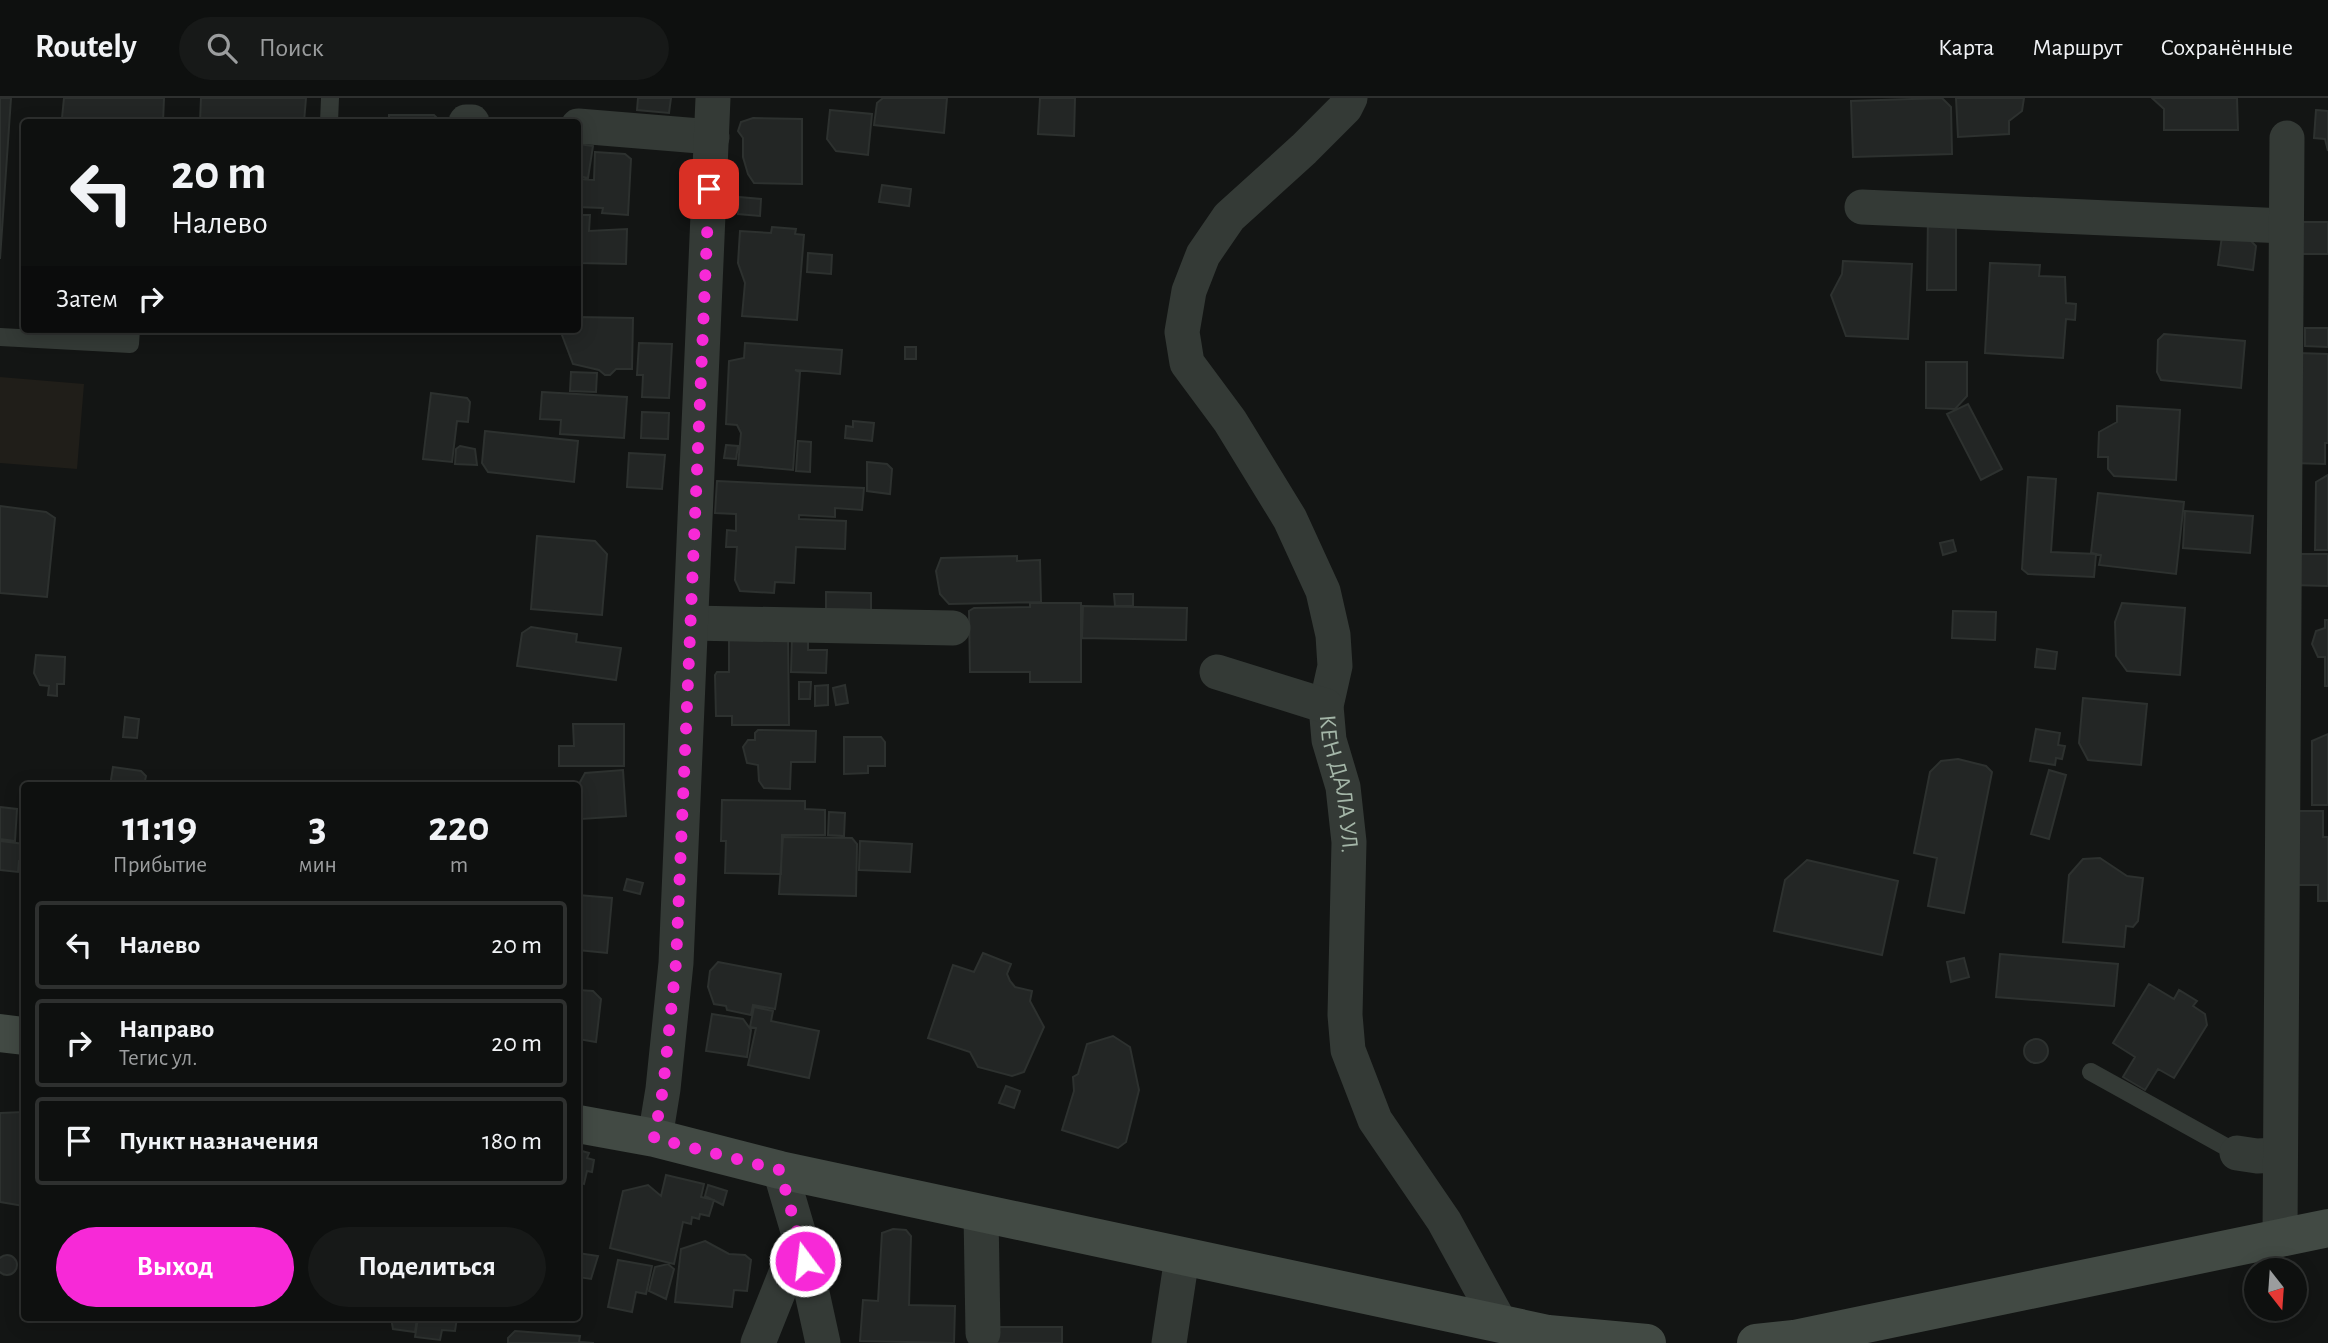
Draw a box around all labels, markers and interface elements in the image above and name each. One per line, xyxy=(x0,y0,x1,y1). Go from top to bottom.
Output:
search box xyxy=(179,17,669,80)
icon: search xyxy=(203,29,241,67)
text: Routely xyxy=(35,31,137,64)
text: Поиск xyxy=(259,35,324,61)
text: Карта xyxy=(1938,36,1994,60)
text: Маршрут xyxy=(2032,36,2122,60)
text: Сохранённые xyxy=(2160,36,2293,60)
icon: left xyxy=(56,147,147,238)
text: 20 m xyxy=(171,149,267,198)
pin xyxy=(679,159,739,219)
icon: arrive xyxy=(690,170,728,208)
text: Налево xyxy=(171,207,268,239)
icon: right xyxy=(132,280,170,318)
text: Затем xyxy=(56,286,118,312)
street label: КЕН ДАЛА УЛ. xyxy=(1315,714,1362,854)
text: 11:19 xyxy=(122,806,197,848)
text: 3 xyxy=(309,806,327,848)
text: 220 xyxy=(428,806,490,848)
text: Прибытие xyxy=(112,854,207,877)
text: мин xyxy=(299,854,337,877)
text: m xyxy=(450,854,468,877)
icon: left xyxy=(60,926,98,964)
text: Налево xyxy=(119,932,200,958)
text: 20 m xyxy=(491,932,542,958)
text: Направо xyxy=(119,1016,214,1042)
icon: right xyxy=(60,1024,98,1062)
text: 20 m xyxy=(491,1030,542,1056)
text: Тегис ул. xyxy=(119,1047,197,1070)
icon: arrive xyxy=(60,1122,98,1160)
text: Пункт назначения xyxy=(119,1128,319,1154)
text: 180 m xyxy=(482,1128,542,1154)
position arrow xyxy=(768,1224,842,1298)
button: Выход xyxy=(56,1227,294,1307)
button: Поделиться xyxy=(308,1227,546,1307)
north arrow xyxy=(2244,1258,2306,1321)
map controls xyxy=(2244,1258,2307,1321)

